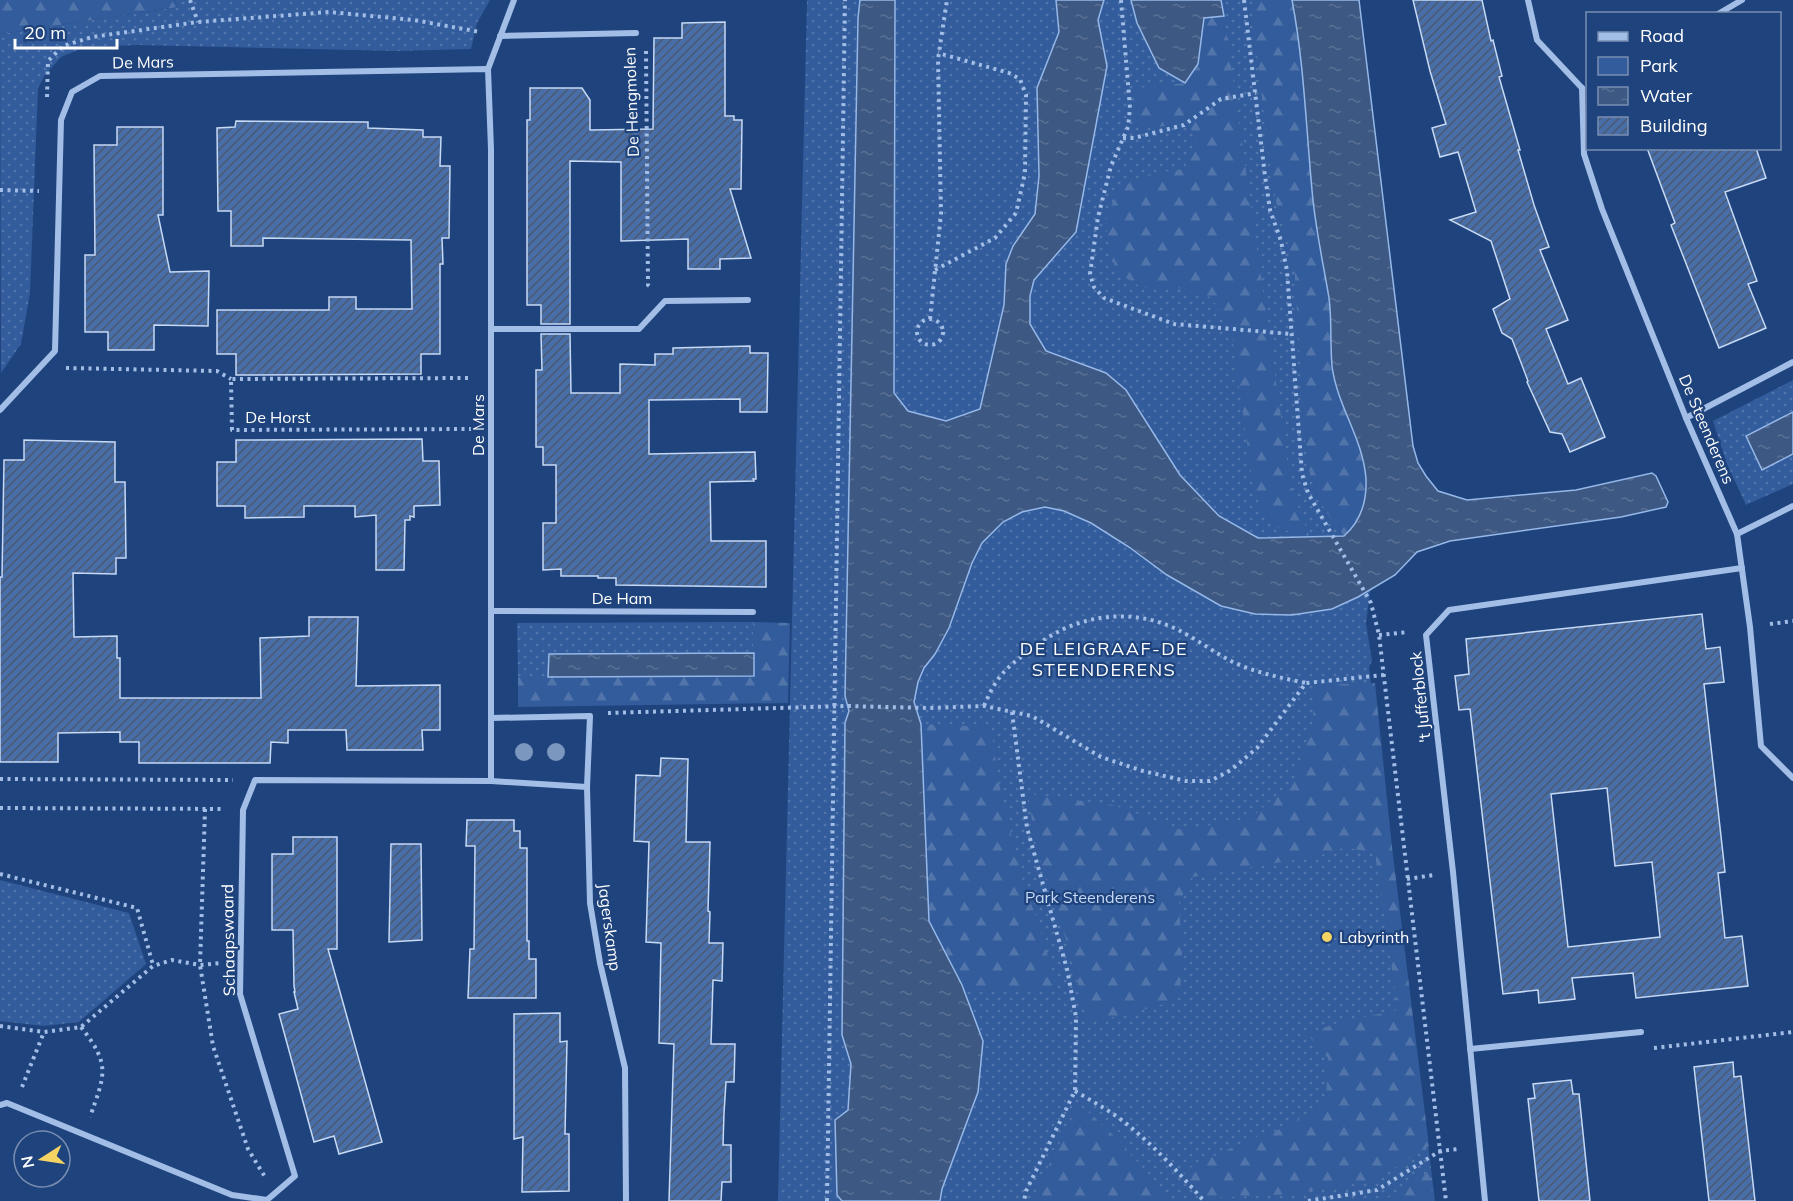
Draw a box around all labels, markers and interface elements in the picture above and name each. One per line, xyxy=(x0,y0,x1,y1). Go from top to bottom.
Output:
scale bar xyxy=(15,12,117,50)
legend xyxy=(1586,12,1781,150)
text: 20 m xyxy=(24,21,66,44)
text: Road xyxy=(1640,24,1684,47)
street label: De Hengmolen xyxy=(619,47,643,157)
street label: De Mars xyxy=(112,51,174,73)
text: Park xyxy=(1640,54,1679,77)
text: Water xyxy=(1640,84,1693,107)
text: Building xyxy=(1640,114,1708,137)
street label: De Steenderens xyxy=(1675,371,1739,487)
street label: De Mars xyxy=(468,394,488,456)
street label: De Horst xyxy=(245,407,311,427)
street label: De Ham xyxy=(592,588,652,608)
district label: DE LEIGRAAF-DE STEENDERENS xyxy=(1020,637,1188,681)
street label: 't Jufferblock xyxy=(1405,650,1435,743)
street label: Jagerskamp xyxy=(594,882,626,972)
street label: Schaapswaard xyxy=(217,884,239,996)
park label: Park Steenderens xyxy=(1025,887,1155,907)
place label: Labyrinth xyxy=(1339,927,1409,947)
marker: Labyrinth xyxy=(1320,930,1334,944)
north arrow xyxy=(12,1129,72,1189)
text: N xyxy=(16,1154,38,1170)

